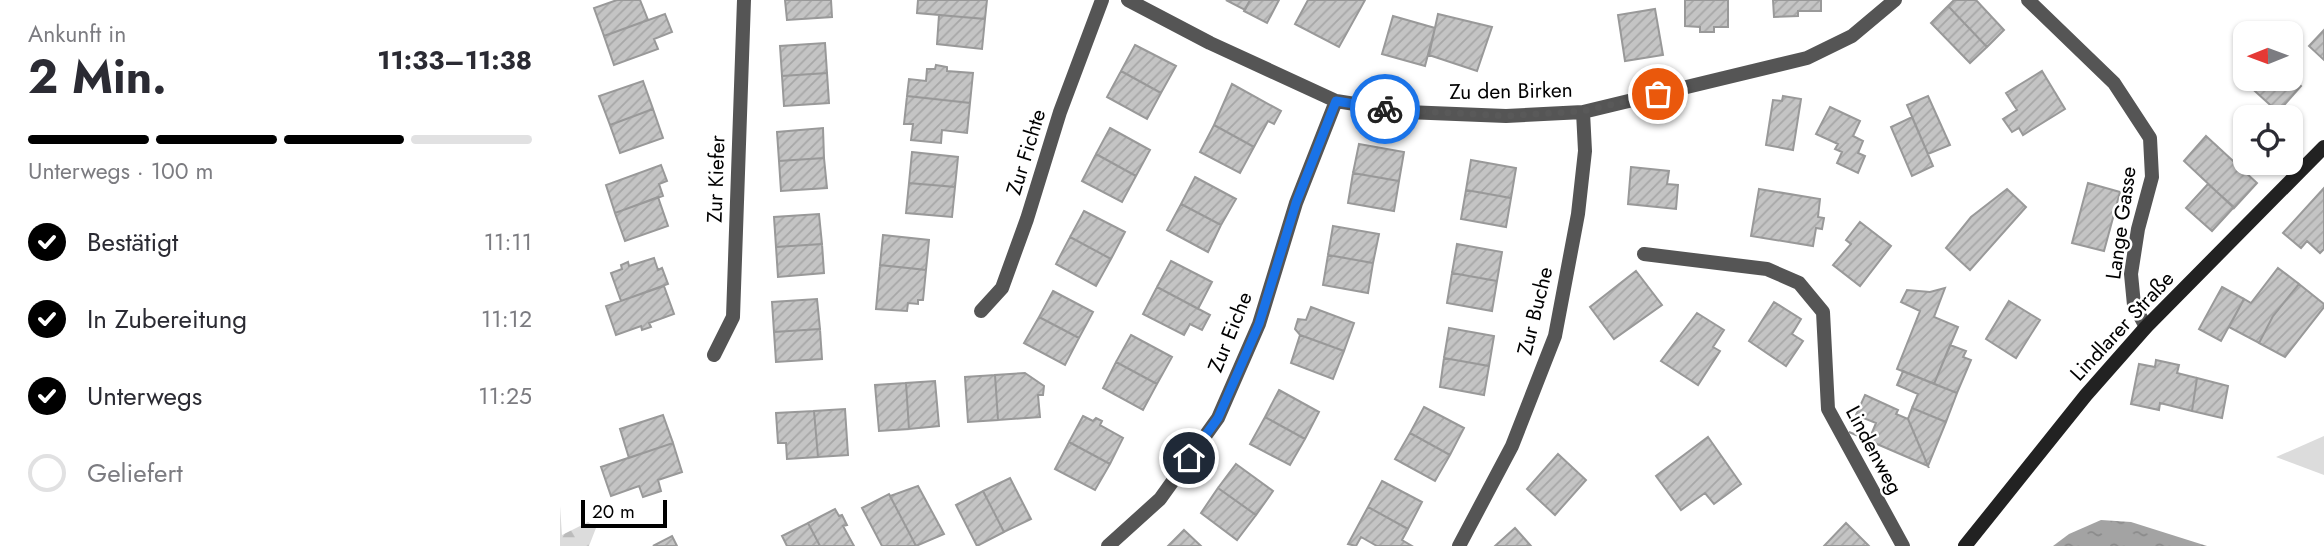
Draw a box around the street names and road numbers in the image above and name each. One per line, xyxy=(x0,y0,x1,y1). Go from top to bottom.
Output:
street label: Zu den Birken xyxy=(1449,75,1573,107)
street label: Zur Fichte xyxy=(999,105,1053,199)
street label: Zur Kiefer xyxy=(699,134,733,223)
street label: Lange Gasse xyxy=(2098,164,2144,281)
street label: Zur Buche xyxy=(1510,264,1560,358)
street label: Lindlarer Straße xyxy=(2063,264,2181,388)
street label: Zur Eiche xyxy=(1200,287,1260,377)
street label: Lindenweg xyxy=(1838,400,1910,500)

